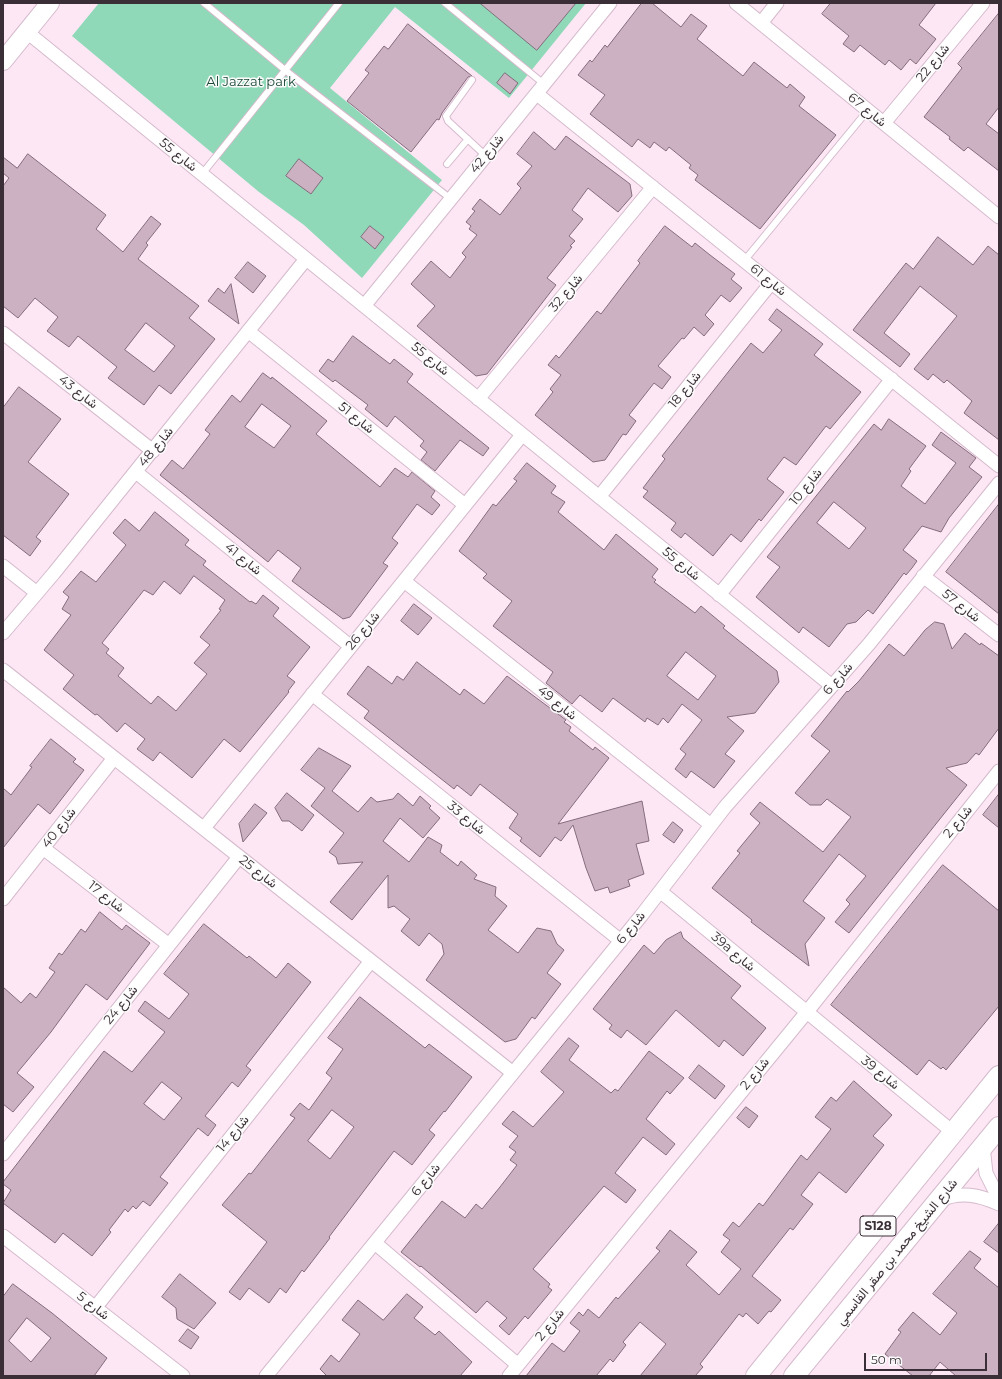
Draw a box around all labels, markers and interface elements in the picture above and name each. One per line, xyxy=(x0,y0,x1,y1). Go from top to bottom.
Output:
street label: شارع 22 xyxy=(913,41,953,85)
park label: Al Jazzat park xyxy=(206,74,296,90)
street label: شارع 67 xyxy=(845,90,889,130)
street label: شارع 42 xyxy=(467,131,507,177)
street label: شارع 55 xyxy=(156,135,200,175)
street label: شارع 61 xyxy=(747,261,789,299)
street label: شارع 32 xyxy=(546,271,586,315)
street label: شارع 55 xyxy=(408,339,452,379)
street label: شارع 18 xyxy=(666,369,704,411)
street label: شارع 43 xyxy=(55,372,101,412)
street label: شارع 51 xyxy=(335,399,377,437)
street label: شارع 48 xyxy=(135,424,177,470)
street label: شارع 10 xyxy=(786,465,826,509)
street label: شارع 41 xyxy=(222,540,264,578)
street label: شارع 55 xyxy=(659,544,703,584)
street label: شارع 57 xyxy=(939,586,983,626)
street label: شارع 26 xyxy=(343,609,383,653)
street label: شارع 6 xyxy=(820,660,856,698)
street label: شارع 49 xyxy=(534,682,580,724)
street label: شارع 33 xyxy=(444,798,488,838)
street label: شارع 2 xyxy=(940,803,976,841)
street label: شارع 40 xyxy=(38,805,80,851)
street label: شارع 25 xyxy=(236,852,280,892)
street label: شارع 17 xyxy=(85,878,127,916)
street label: شارع 6 xyxy=(613,909,649,947)
street label: 39a شارع xyxy=(708,929,758,975)
street label: شارع 24 xyxy=(101,983,141,1027)
street label: شارع 39 xyxy=(858,1053,902,1093)
street label: شارع 2 xyxy=(737,1055,773,1093)
street label: شارع 14 xyxy=(213,1112,253,1156)
street label: شارع 6 xyxy=(408,1161,444,1199)
street label: شارع الشيخ محمد بن صقر القاسمي xyxy=(833,1176,961,1328)
road number: S128 xyxy=(860,1216,896,1236)
street label: شارع 5 xyxy=(74,1288,112,1324)
street label: شارع 2 xyxy=(532,1306,568,1344)
scale bar xyxy=(866,1345,989,1371)
text: 50 m xyxy=(871,1352,902,1367)

